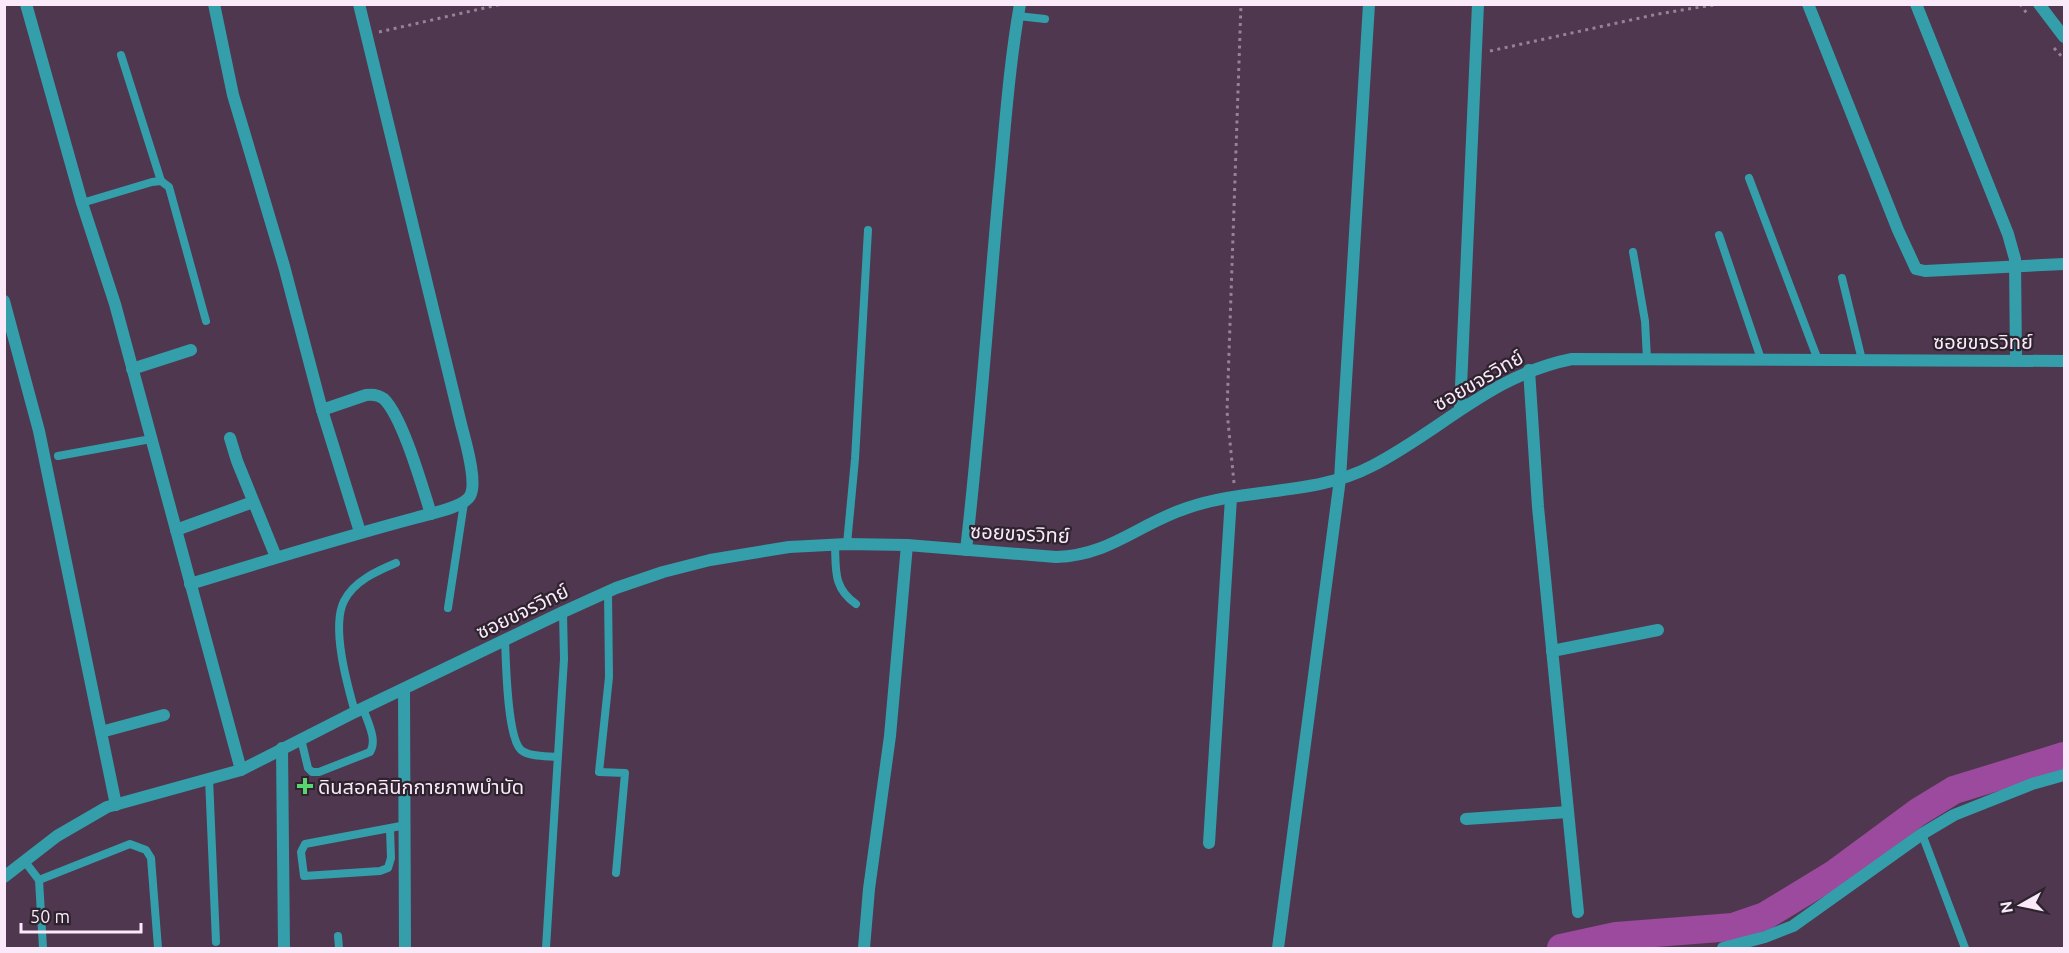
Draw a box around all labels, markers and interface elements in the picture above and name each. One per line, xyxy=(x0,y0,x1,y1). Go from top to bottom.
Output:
street label: ซอยขจรวิทย์ xyxy=(1933,330,2033,353)
street label: ซอยขจรวิทย์ xyxy=(1429,345,1527,415)
street label: ซอยขจรวิทย์ xyxy=(970,519,1071,547)
street label: ซอยขจรวิทย์ xyxy=(472,579,572,643)
place label: ดินสอคลินิกกายภาพบำบัด xyxy=(318,775,524,798)
marker: ดินสอคลินิกกายภาพบำบัด xyxy=(296,777,314,795)
north arrow xyxy=(1991,875,2051,935)
scale bar xyxy=(21,896,141,934)
text: N xyxy=(1996,900,2016,915)
text: 50 m xyxy=(30,906,70,926)

